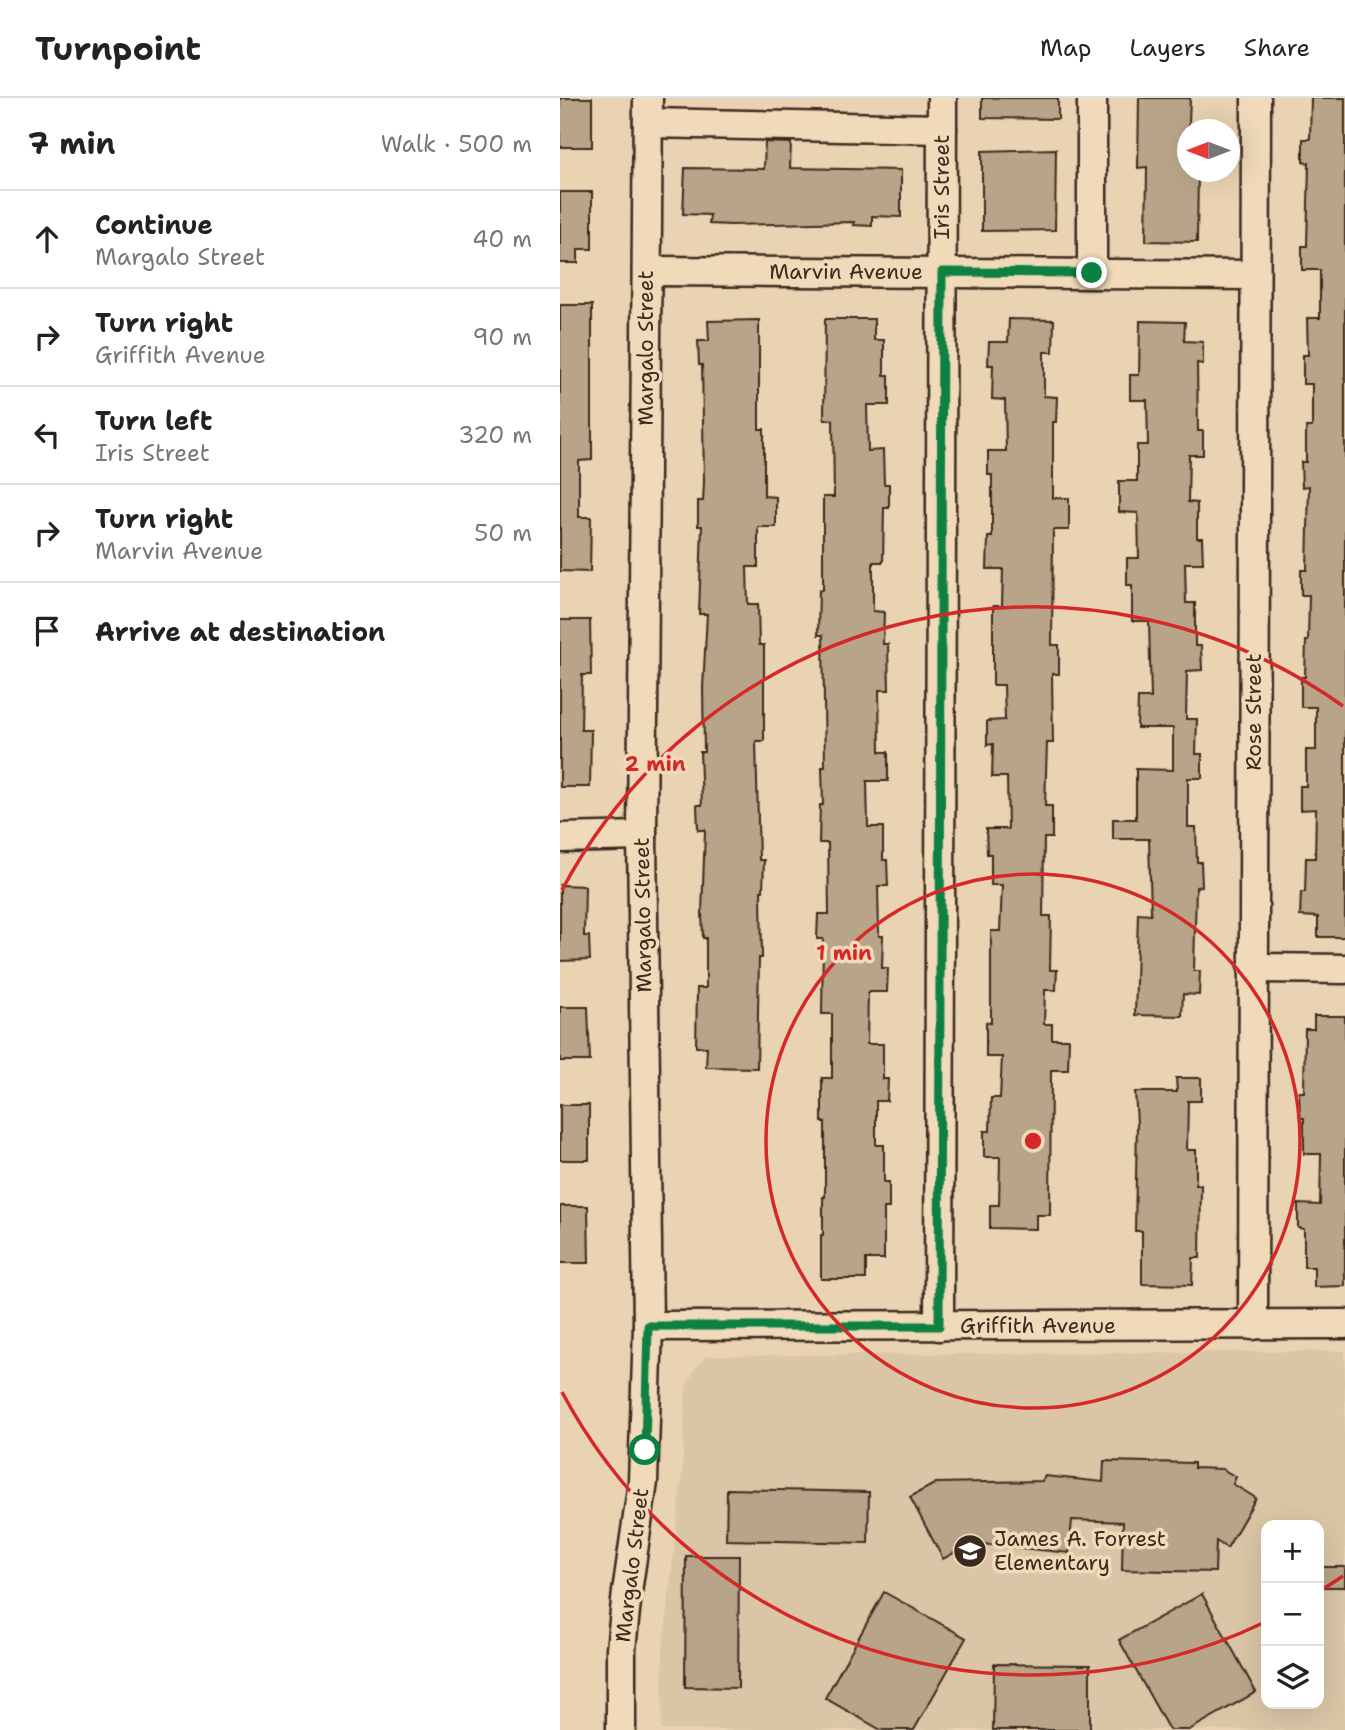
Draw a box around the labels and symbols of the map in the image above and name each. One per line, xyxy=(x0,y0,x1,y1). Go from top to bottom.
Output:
north arrow xyxy=(1177,119,1240,182)
street label: Iris Street xyxy=(928,135,956,239)
route end xyxy=(1076,257,1107,288)
street label: Marvin Avenue xyxy=(769,258,923,286)
street label: Margalo Street xyxy=(632,270,660,426)
street label: Rose Street xyxy=(1240,653,1268,771)
text: 2 min xyxy=(624,750,686,778)
street label: Margalo Street xyxy=(628,837,658,993)
text: 1 min xyxy=(816,939,872,967)
centre of rings xyxy=(1021,1129,1045,1153)
street label: Griffith Avenue xyxy=(960,1312,1116,1340)
route start xyxy=(629,1434,660,1465)
street label: Margalo Street xyxy=(609,1486,655,1644)
place label: James A. Forrest Elementary xyxy=(994,1525,1166,1577)
school or university icon: James A. Forrest Elementary xyxy=(951,1532,989,1570)

